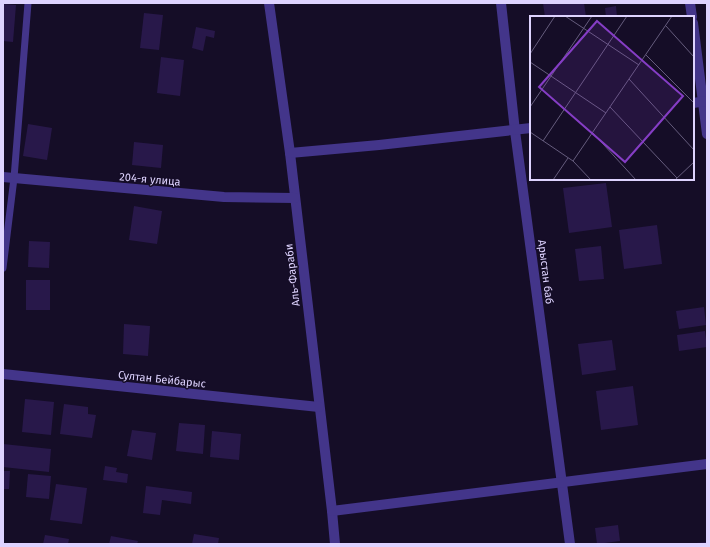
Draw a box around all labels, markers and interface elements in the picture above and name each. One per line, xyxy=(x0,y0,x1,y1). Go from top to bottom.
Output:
inset map xyxy=(530,16,694,180)
street label: 204-я улица xyxy=(119,170,181,189)
street label: Арыстан баб xyxy=(535,239,556,305)
street label: Аль-Фараби xyxy=(282,243,303,307)
street label: Султан Бейбарыс xyxy=(117,368,207,391)

